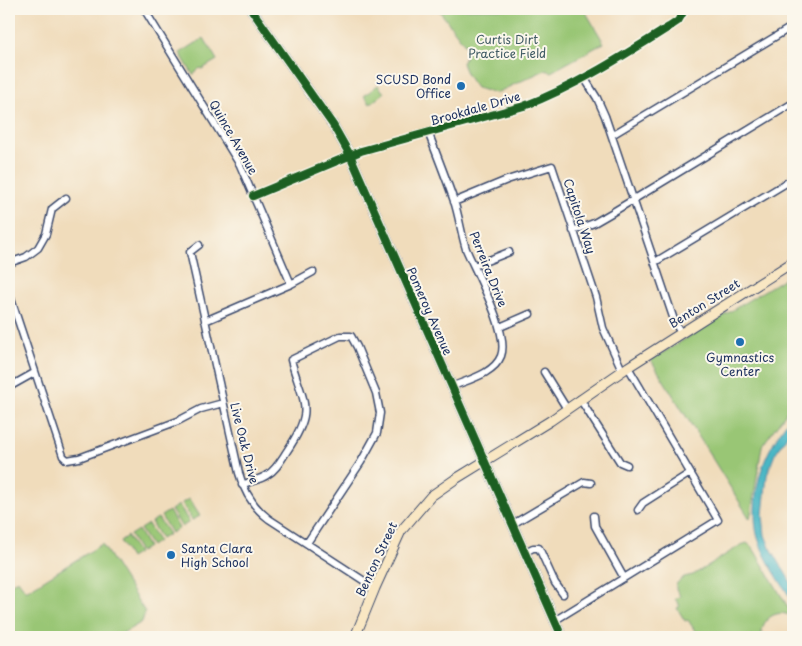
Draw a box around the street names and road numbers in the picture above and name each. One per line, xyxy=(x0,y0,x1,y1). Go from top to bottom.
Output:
street label: Brookdale Drive xyxy=(428,87,522,129)
street label: Quince Avenue xyxy=(205,96,263,178)
street label: Capitola Way xyxy=(559,176,601,256)
street label: Perreira Drive xyxy=(466,228,513,310)
street label: Pomeroy Avenue xyxy=(403,264,458,358)
street label: Benton Street xyxy=(665,274,743,332)
street label: Live Oak Drive xyxy=(226,400,264,486)
street label: Benton Street xyxy=(351,519,401,599)

